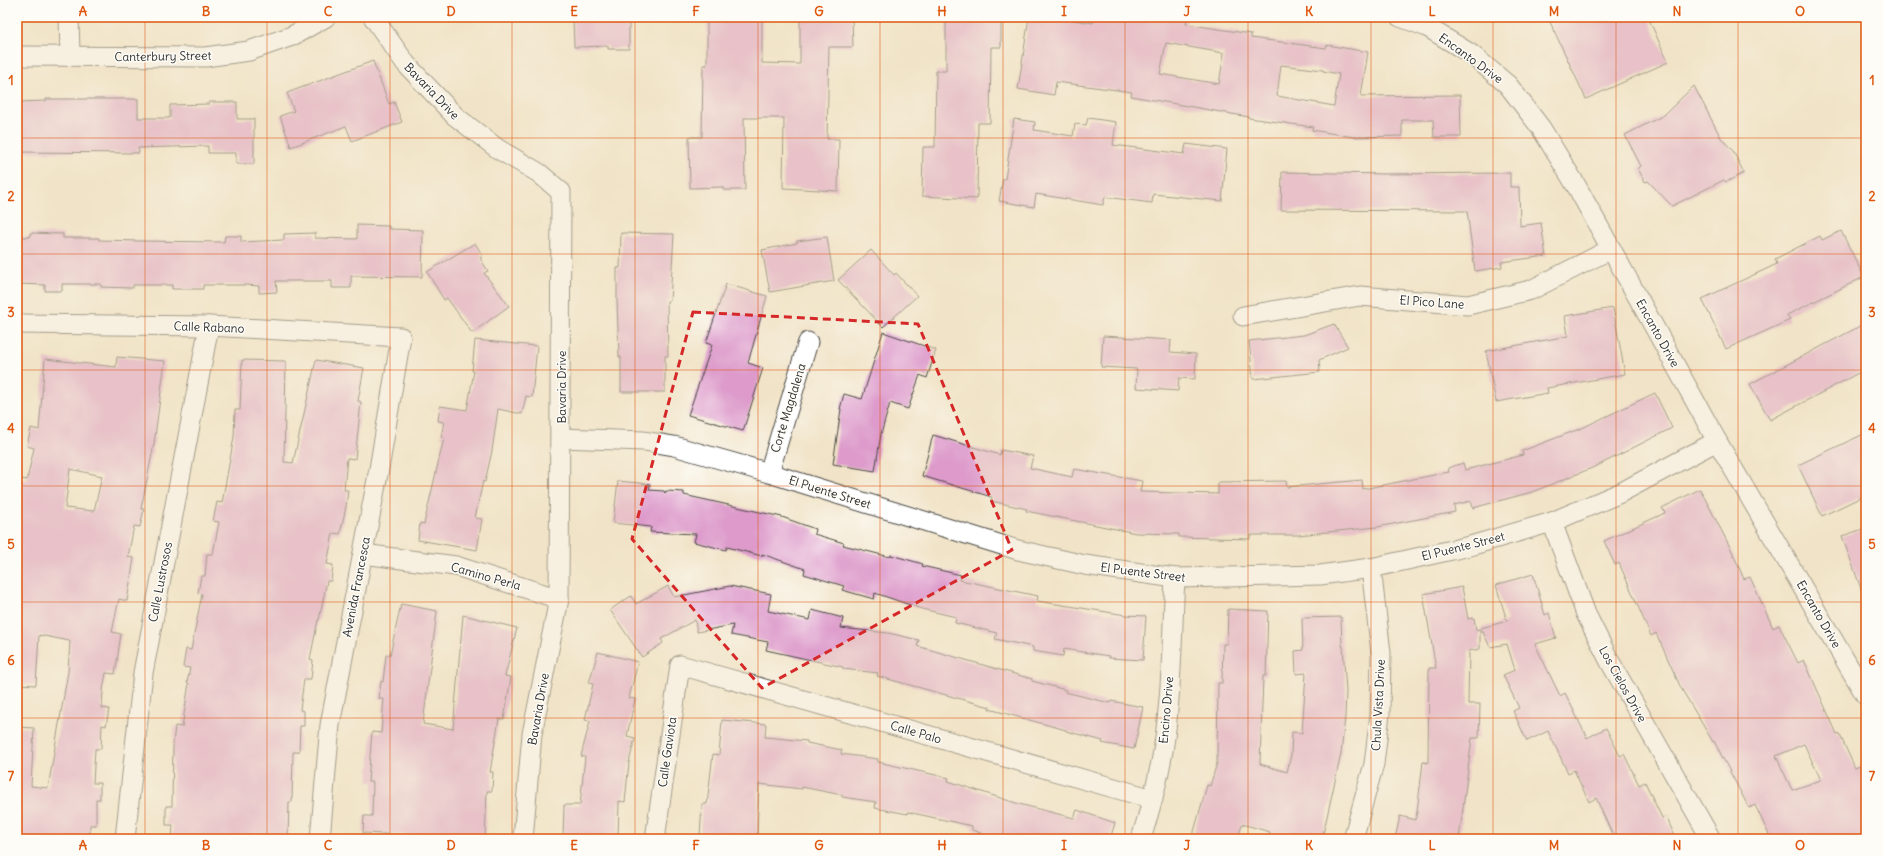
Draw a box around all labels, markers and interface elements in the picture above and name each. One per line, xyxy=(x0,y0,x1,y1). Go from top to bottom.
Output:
text: A xyxy=(79,3,88,20)
text: B xyxy=(202,3,211,20)
text: C xyxy=(324,3,333,20)
text: D xyxy=(446,3,456,20)
text: E xyxy=(570,3,578,20)
text: F xyxy=(692,3,700,20)
text: G xyxy=(814,3,824,20)
text: H xyxy=(937,3,947,20)
text: I xyxy=(1061,3,1067,20)
text: J xyxy=(1184,3,1191,20)
text: K xyxy=(1305,3,1314,20)
text: L xyxy=(1428,3,1436,20)
text: M xyxy=(1549,3,1559,20)
text: N xyxy=(1673,3,1681,20)
text: O xyxy=(1795,3,1805,20)
street label: Encanto Drive xyxy=(1436,30,1506,86)
street label: Canterbury Street xyxy=(114,48,212,64)
street label: Bavaria Drive xyxy=(401,60,463,122)
text: 1 xyxy=(8,72,14,89)
text: 1 xyxy=(1869,72,1875,89)
text: 2 xyxy=(7,188,15,205)
text: 2 xyxy=(1868,188,1876,205)
street label: El Pico Lane xyxy=(1399,292,1465,312)
street label: Encanto Drive xyxy=(1633,296,1683,370)
text: 3 xyxy=(7,304,15,321)
text: 3 xyxy=(1868,304,1876,321)
street label: Calle Rabano xyxy=(173,318,245,336)
street label: Bavaria Drive xyxy=(554,351,569,424)
street label: Corte Magdalena xyxy=(767,361,809,455)
text: 4 xyxy=(7,420,15,437)
text: 4 xyxy=(1868,420,1876,437)
street label: El Puente Street xyxy=(787,472,873,512)
street label: El Puente Street xyxy=(1420,528,1506,564)
street label: Avenida Francesca xyxy=(339,535,373,638)
text: 5 xyxy=(7,536,15,553)
text: 5 xyxy=(1868,536,1876,553)
street label: Calle Lustrosos xyxy=(145,541,175,623)
street label: Camino Perla xyxy=(449,559,523,593)
street label: El Puente Street xyxy=(1100,559,1186,585)
street label: Encanto Drive xyxy=(1794,577,1844,651)
street label: Los Cielos Drive xyxy=(1596,643,1650,725)
text: 6 xyxy=(7,652,15,669)
text: 6 xyxy=(1868,652,1876,669)
street label: Chula Vista Drive xyxy=(1368,659,1388,751)
street label: Bavaria Drive xyxy=(524,672,552,746)
street label: Encino Drive xyxy=(1156,676,1176,744)
street label: Calle Gaviota xyxy=(655,716,679,788)
street label: Calle Palo xyxy=(889,718,944,747)
text: 7 xyxy=(8,768,15,785)
text: 7 xyxy=(1869,768,1876,785)
text: A xyxy=(79,837,88,854)
text: B xyxy=(202,837,211,854)
text: C xyxy=(324,837,333,854)
text: D xyxy=(446,837,456,854)
text: E xyxy=(570,837,578,854)
text: F xyxy=(692,837,700,854)
text: G xyxy=(814,837,824,854)
text: H xyxy=(937,837,947,854)
text: I xyxy=(1061,837,1067,854)
text: J xyxy=(1184,837,1191,854)
text: K xyxy=(1305,837,1314,854)
text: L xyxy=(1428,837,1436,854)
text: M xyxy=(1549,837,1559,854)
text: N xyxy=(1673,837,1681,854)
text: O xyxy=(1795,837,1805,854)

